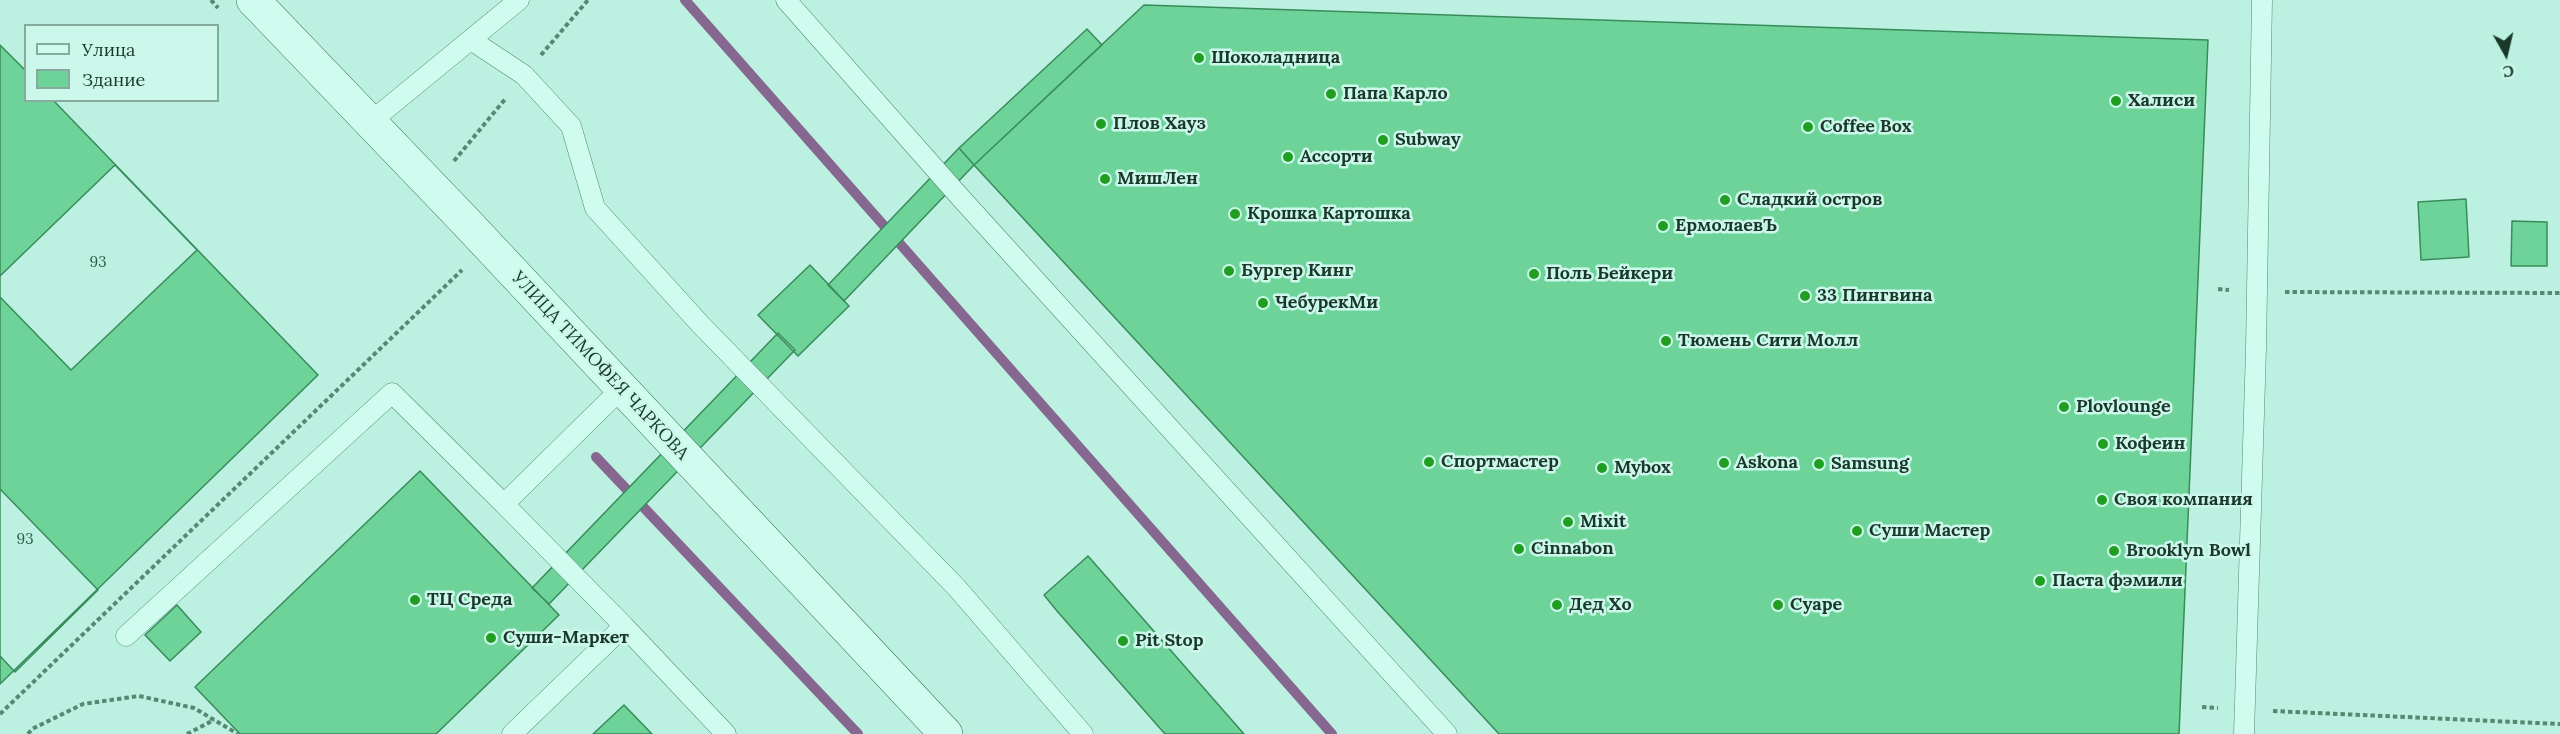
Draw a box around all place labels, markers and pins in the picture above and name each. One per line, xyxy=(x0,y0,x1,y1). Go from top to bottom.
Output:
place label: Шоколадница xyxy=(1211,47,1340,69)
marker: Шоколадница xyxy=(1192,51,1206,65)
place label: Папа Карло xyxy=(1343,83,1448,105)
marker: Папа Карло xyxy=(1324,87,1338,101)
place label: Халиси xyxy=(2128,90,2195,112)
marker: Халиси xyxy=(2109,94,2123,108)
place label: Плов Хауз xyxy=(1113,113,1206,135)
place label: Coffee Box xyxy=(1820,116,1912,138)
marker: Плов Хауз xyxy=(1094,117,1108,131)
marker: Coffee Box xyxy=(1801,120,1815,134)
place label: Subway xyxy=(1395,129,1461,151)
marker: Subway xyxy=(1376,133,1390,147)
place label: Ассорти xyxy=(1300,146,1373,168)
marker: Ассорти xyxy=(1281,150,1295,164)
place label: МишЛен xyxy=(1117,168,1198,190)
marker: МишЛен xyxy=(1098,172,1112,186)
place label: Сладкий остров xyxy=(1737,189,1882,211)
marker: Сладкий остров xyxy=(1718,193,1732,207)
place label: Крошка Картошка xyxy=(1247,203,1411,225)
marker: Крошка Картошка xyxy=(1228,207,1242,221)
place label: ЕрмолаевЪ xyxy=(1675,215,1777,237)
marker: ЕрмолаевЪ xyxy=(1656,219,1670,233)
place label: Бургер Кинг xyxy=(1241,260,1353,282)
place label: Поль Бейкери xyxy=(1546,263,1673,285)
marker: Бургер Кинг xyxy=(1222,264,1236,278)
marker: Поль Бейкери xyxy=(1527,267,1541,281)
place label: 33 Пингвина xyxy=(1817,285,1932,307)
marker: 33 Пингвина xyxy=(1798,289,1812,303)
place label: ЧебурекМи xyxy=(1275,292,1378,314)
marker: ЧебурекМи xyxy=(1256,296,1270,310)
place label: Тюмень Сити Молл xyxy=(1678,330,1858,352)
marker: Тюмень Сити Молл xyxy=(1659,334,1673,348)
place label: Plovlounge xyxy=(2076,396,2171,418)
marker: Plovlounge xyxy=(2057,400,2071,414)
place label: Кофеин xyxy=(2115,433,2185,455)
marker: Кофеин xyxy=(2096,437,2110,451)
place label: Спортмастер xyxy=(1441,451,1559,473)
place label: Askona xyxy=(1736,452,1798,474)
place label: Samsung xyxy=(1831,453,1909,475)
marker: Спортмастер xyxy=(1422,455,1436,469)
marker: Askona xyxy=(1717,456,1731,470)
place label: Mybox xyxy=(1614,457,1671,479)
marker: Samsung xyxy=(1812,457,1826,471)
marker: Mybox xyxy=(1595,461,1609,475)
place label: Своя компания xyxy=(2114,489,2253,511)
marker: Своя компания xyxy=(2095,493,2109,507)
place label: Mixit xyxy=(1580,511,1626,533)
marker: Mixit xyxy=(1561,515,1575,529)
place label: Суши Мастер xyxy=(1869,520,1990,542)
marker: Суши Мастер xyxy=(1850,524,1864,538)
place label: Cinnabon xyxy=(1531,538,1614,560)
place label: Brooklyn Bowl xyxy=(2126,540,2251,562)
marker: Cinnabon xyxy=(1512,542,1526,556)
marker: Brooklyn Bowl xyxy=(2107,544,2121,558)
place label: Паста фэмили xyxy=(2052,570,2183,592)
marker: Паста фэмили xyxy=(2033,574,2047,588)
place label: ТЦ Среда xyxy=(427,589,512,611)
marker: ТЦ Среда xyxy=(408,593,422,607)
place label: Дед Хо xyxy=(1569,594,1632,616)
place label: Суаре xyxy=(1790,594,1842,616)
marker: Дед Хо xyxy=(1550,598,1564,612)
marker: Суаре xyxy=(1771,598,1785,612)
place label: Суши-Маркет xyxy=(503,627,629,649)
place label: Pit Stop xyxy=(1135,630,1204,652)
marker: Суши-Маркет xyxy=(484,631,498,645)
marker: Pit Stop xyxy=(1116,634,1130,648)

